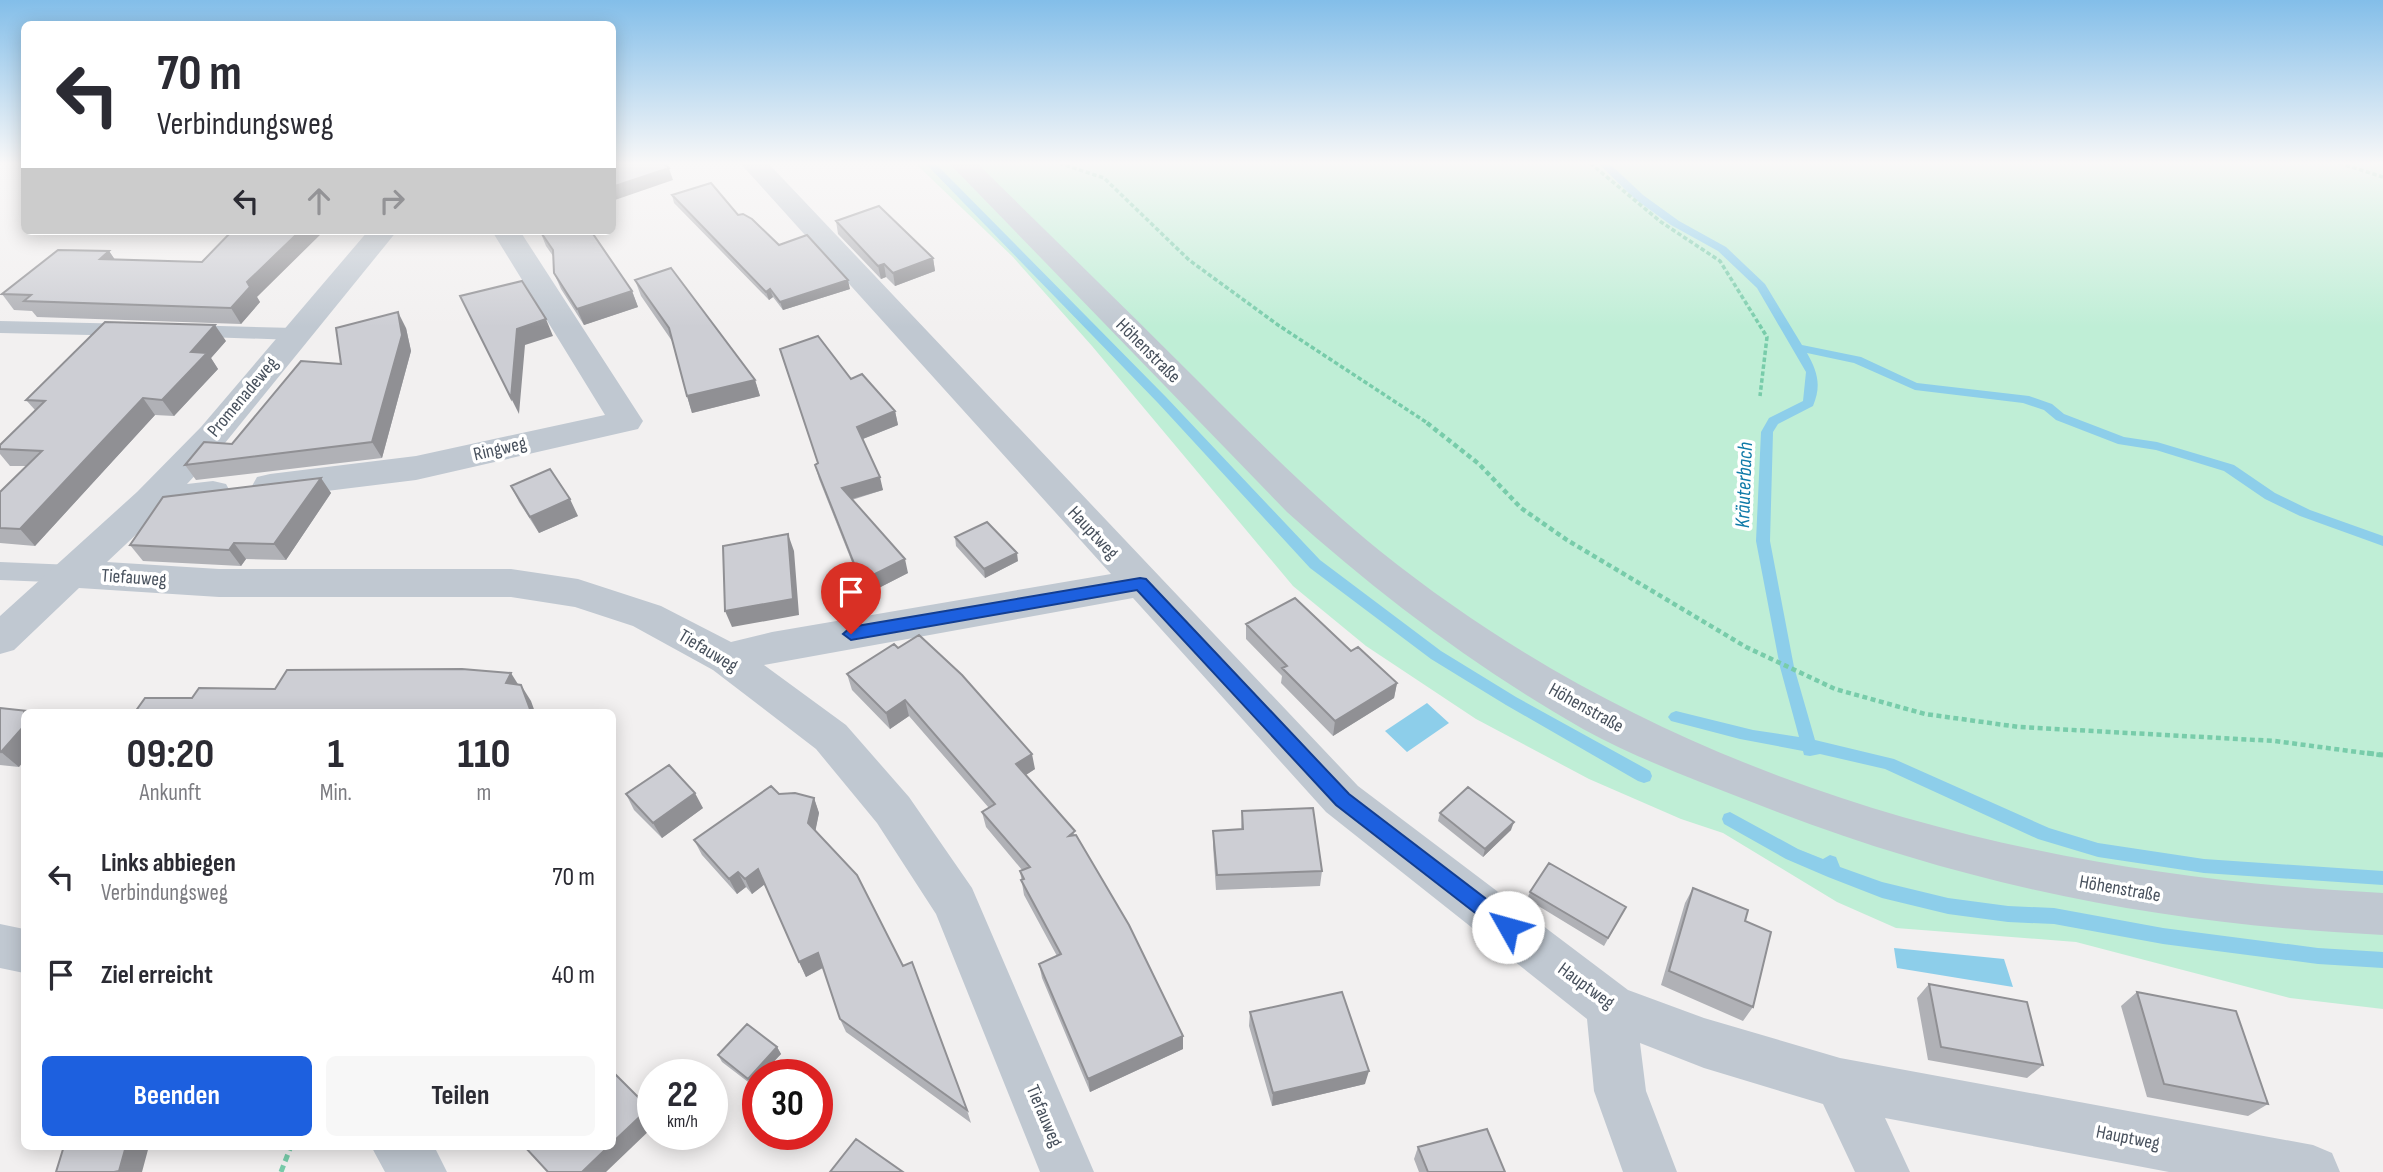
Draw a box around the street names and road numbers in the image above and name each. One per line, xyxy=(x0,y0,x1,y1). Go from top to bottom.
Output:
street label: Höhenstraße xyxy=(1111,314,1185,388)
street label: Promenadeweg xyxy=(203,352,283,442)
street label: Ringweg xyxy=(471,432,529,466)
street label: Hauptweg xyxy=(1063,502,1124,565)
street label: Tiefauweg xyxy=(101,564,168,592)
street label: Tiefauweg xyxy=(674,624,742,678)
street label: Höhenstraße xyxy=(1545,678,1627,738)
street label: Höhenstraße xyxy=(2078,871,2162,907)
street label: Hauptweg xyxy=(1553,958,1619,1014)
street label: Tiefauweg xyxy=(1021,1081,1067,1151)
street label: Hauptweg xyxy=(2094,1121,2162,1156)

